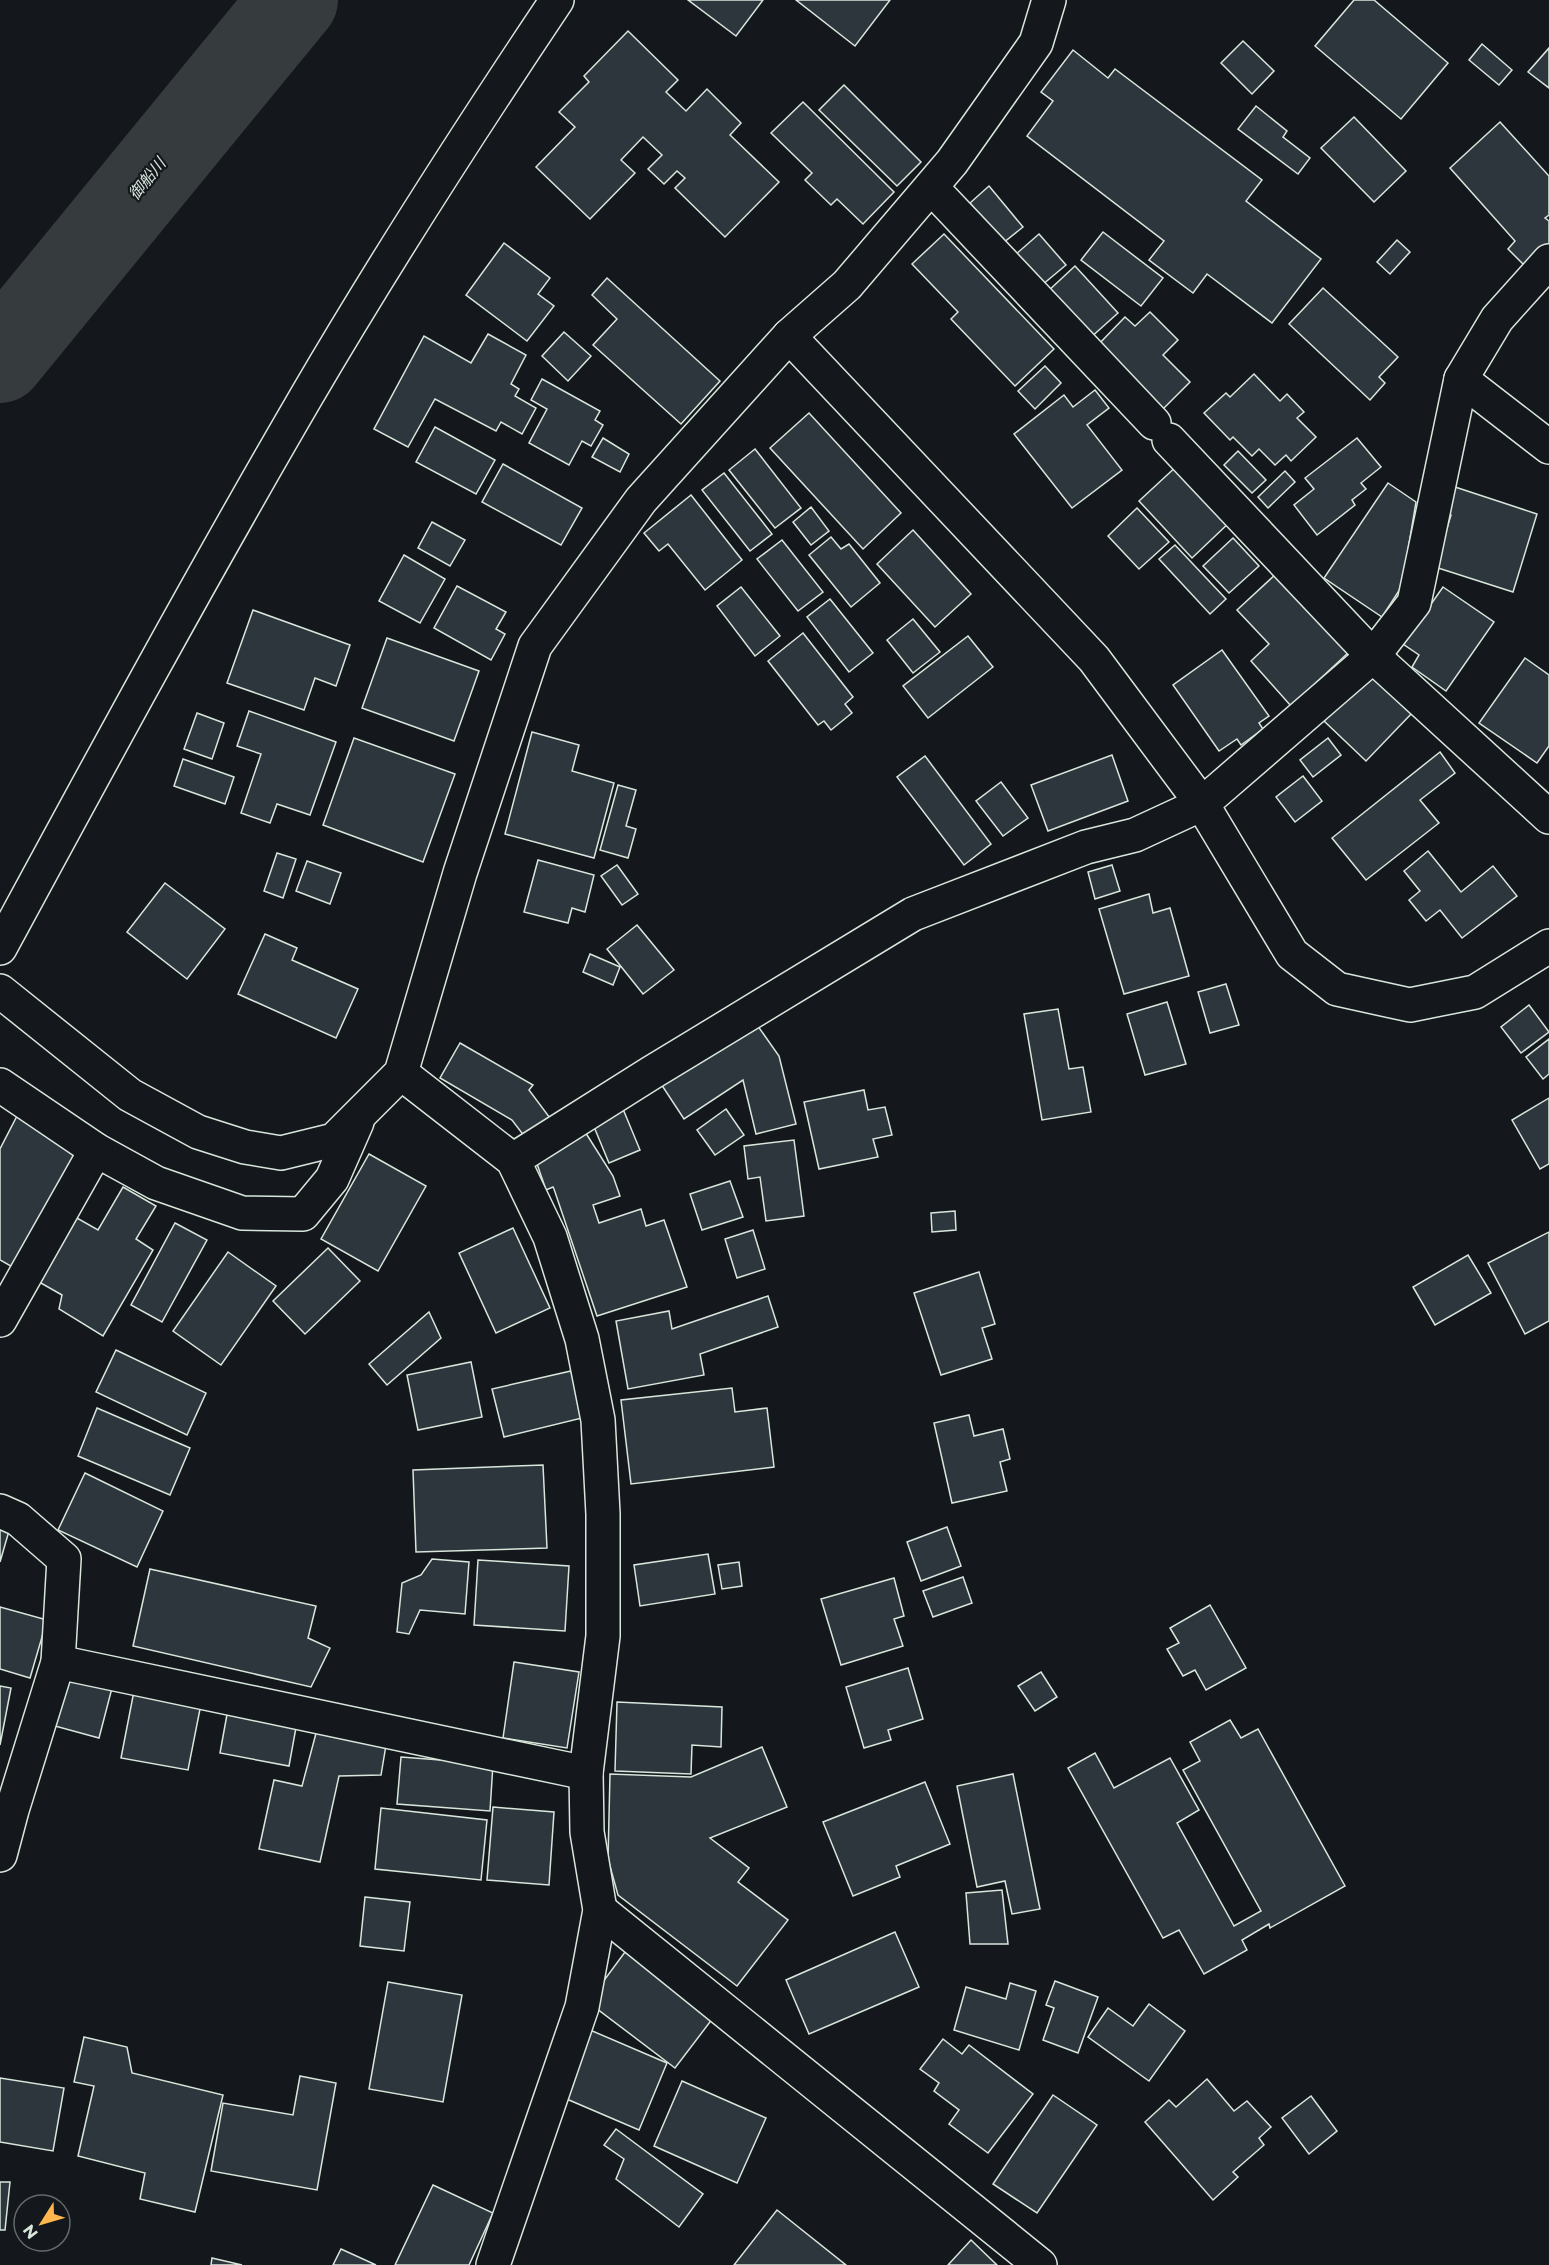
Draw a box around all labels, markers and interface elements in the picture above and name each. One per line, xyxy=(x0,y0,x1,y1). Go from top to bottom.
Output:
water label: 御船川 xyxy=(125,153,171,204)
north arrow xyxy=(12,2193,72,2253)
text: N xyxy=(19,2221,42,2243)

